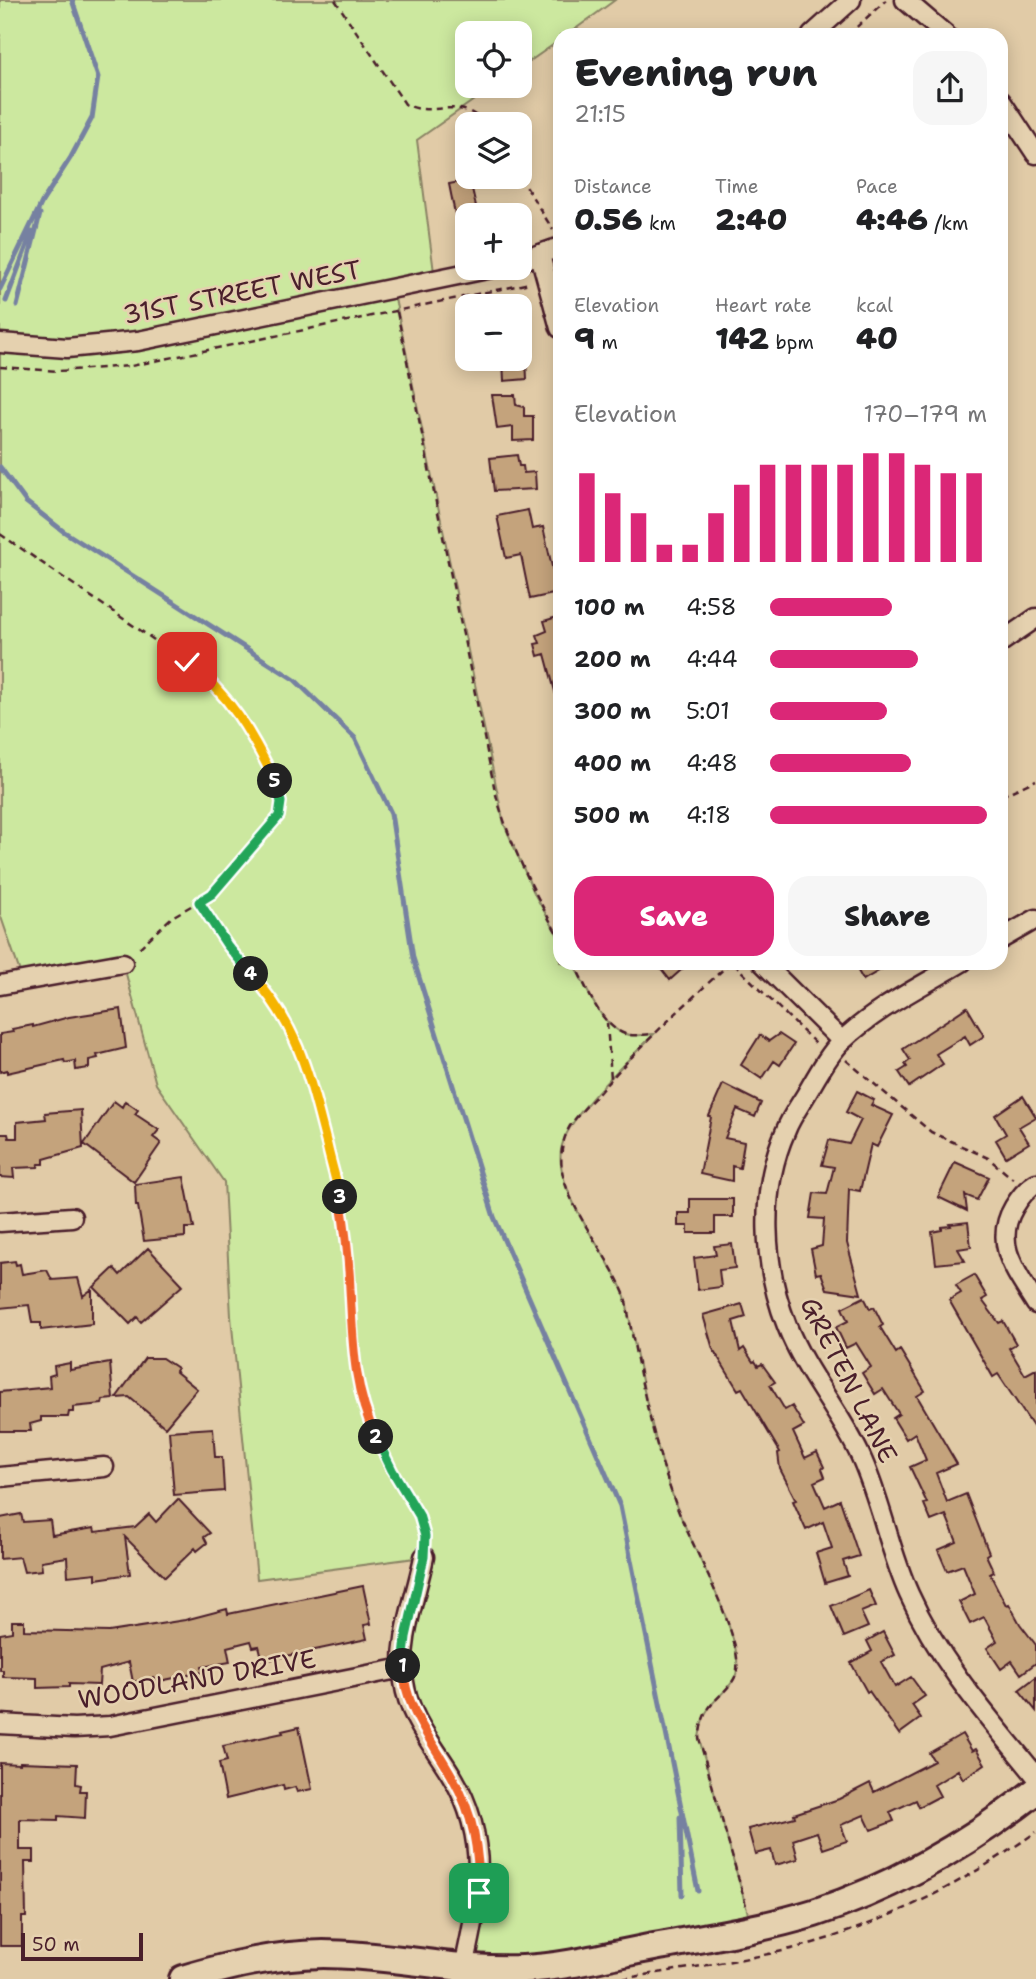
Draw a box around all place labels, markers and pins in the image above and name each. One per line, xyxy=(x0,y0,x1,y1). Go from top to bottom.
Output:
pin xyxy=(157,632,217,692)
pin: 5 xyxy=(258,764,292,798)
pin: 4 xyxy=(233,956,268,992)
pin: 3 xyxy=(322,1180,358,1214)
pin: 2 xyxy=(358,1420,394,1454)
pin: 1 xyxy=(386,1648,420,1684)
pin xyxy=(449,1863,509,1923)

